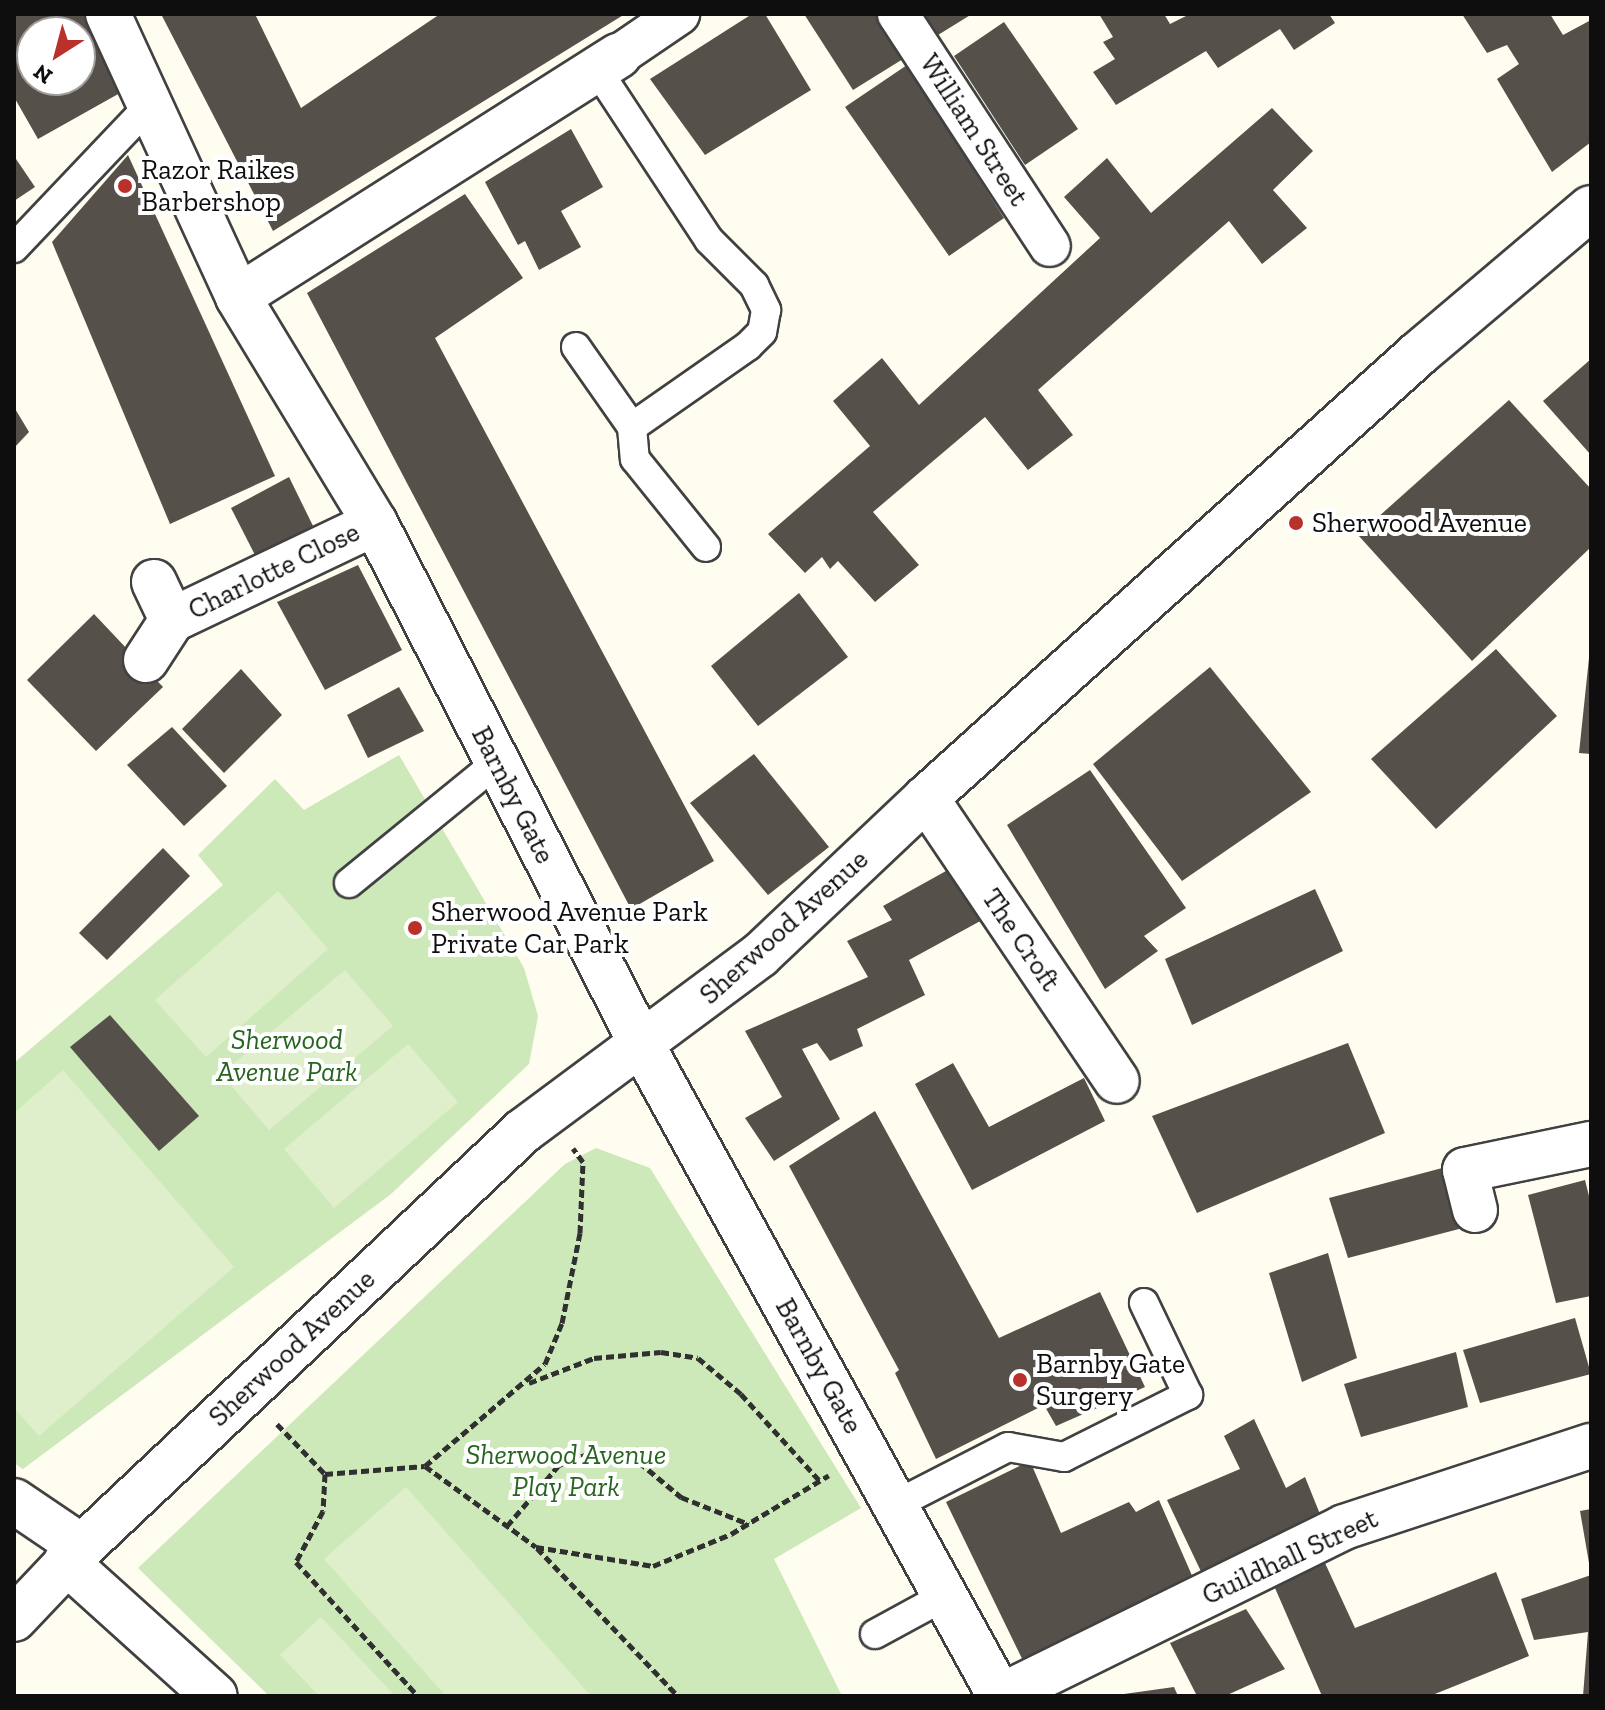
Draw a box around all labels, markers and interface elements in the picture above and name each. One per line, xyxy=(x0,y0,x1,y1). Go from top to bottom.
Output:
north arrow xyxy=(16,16,96,96)
street label: William Street xyxy=(913,48,1035,212)
text: N xyxy=(28,58,57,90)
place label: Razor Raikes Barbershop xyxy=(141,153,295,219)
marker: Razor Raikes Barbershop xyxy=(116,177,134,195)
place label: Sherwood Avenue xyxy=(1312,506,1528,540)
marker: Sherwood Avenue xyxy=(1287,514,1305,532)
street label: Charlotte Close xyxy=(183,515,365,627)
street label: Barnby Gate xyxy=(464,721,562,869)
street label: Sherwood Avenue xyxy=(693,842,875,1012)
street label: The Croft xyxy=(975,882,1067,998)
place label: Sherwood Avenue Park Private Car Park xyxy=(431,895,709,961)
marker: Sherwood Avenue Park Private Car Park xyxy=(406,919,424,937)
park label: Sherwood Avenue Park xyxy=(216,1023,358,1089)
street label: Sherwood Avenue xyxy=(202,1262,382,1434)
street label: Barnby Gate xyxy=(768,1292,870,1440)
place label: Barnby Gate Surgery xyxy=(1036,1347,1186,1413)
marker: Barnby Gate Surgery xyxy=(1011,1371,1029,1389)
park label: Sherwood Avenue Play Park xyxy=(465,1438,667,1504)
street label: Guildhall Street xyxy=(1197,1502,1383,1612)

